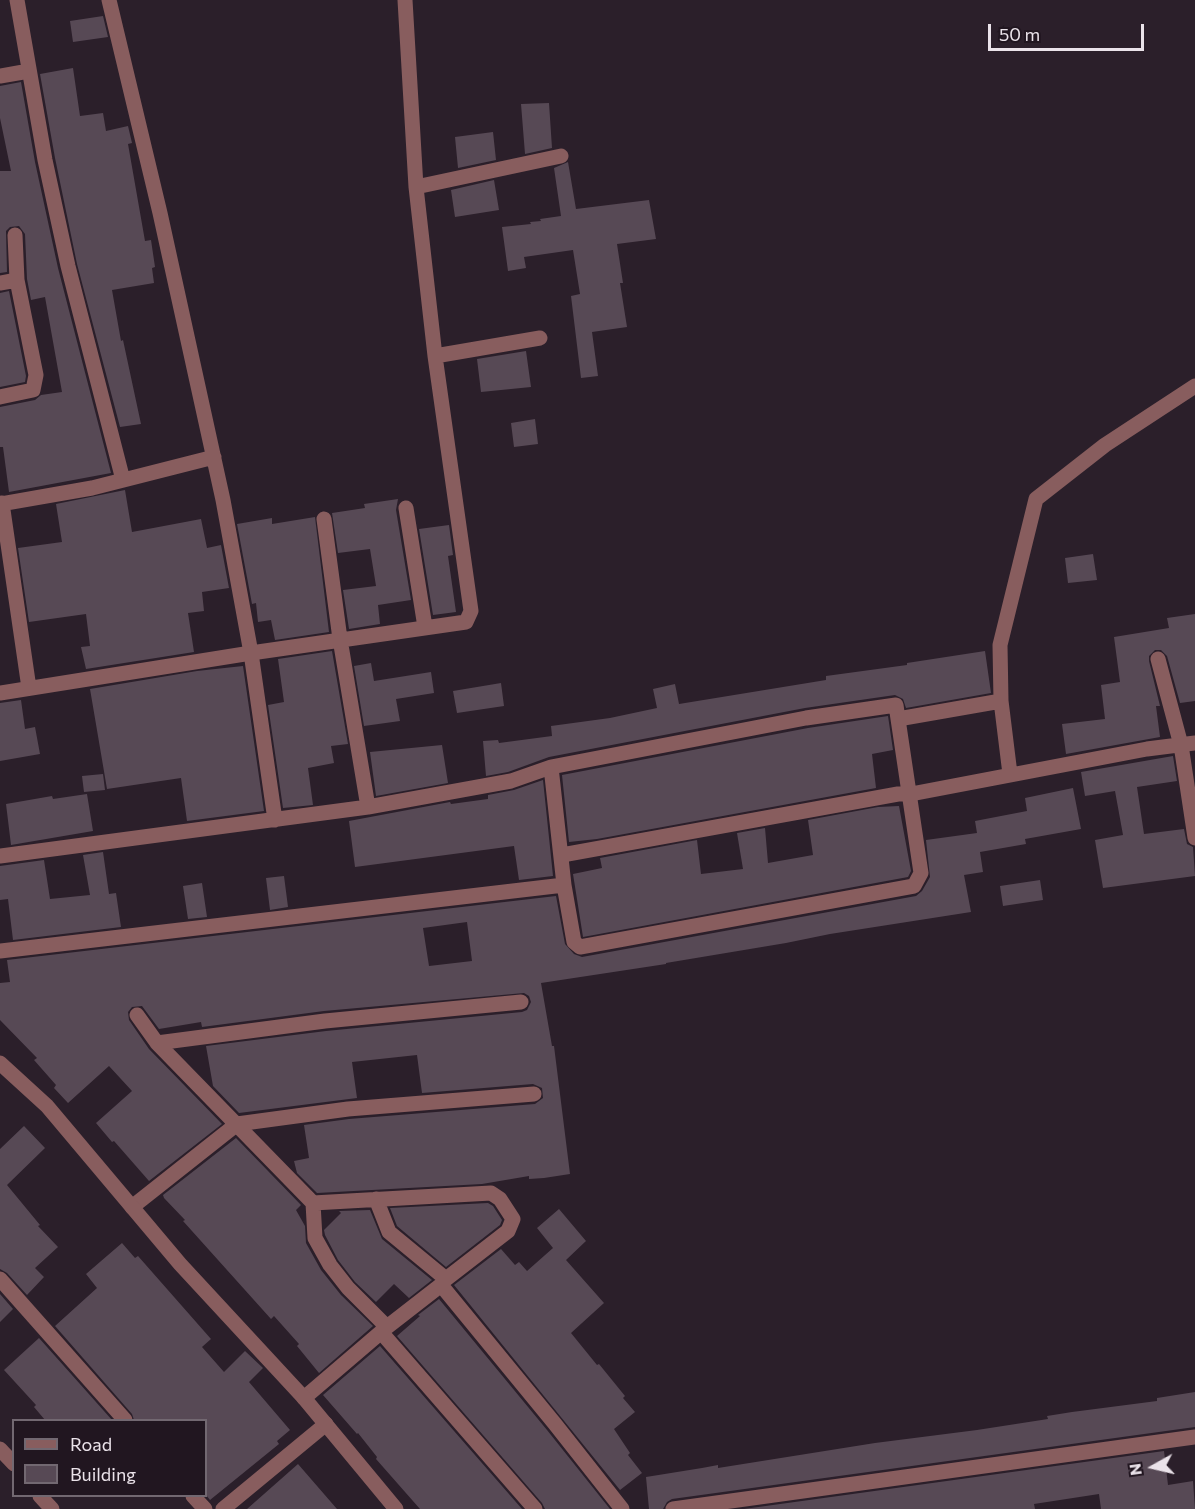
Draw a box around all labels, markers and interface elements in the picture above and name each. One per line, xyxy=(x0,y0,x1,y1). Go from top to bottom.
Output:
scale bar xyxy=(991,12,1147,50)
text: 50 m xyxy=(999,23,1040,45)
legend xyxy=(12,1419,207,1497)
text: Road xyxy=(70,1433,112,1455)
north arrow xyxy=(1123,1437,1183,1497)
text: N xyxy=(1124,1462,1145,1477)
text: Building xyxy=(70,1463,136,1485)

